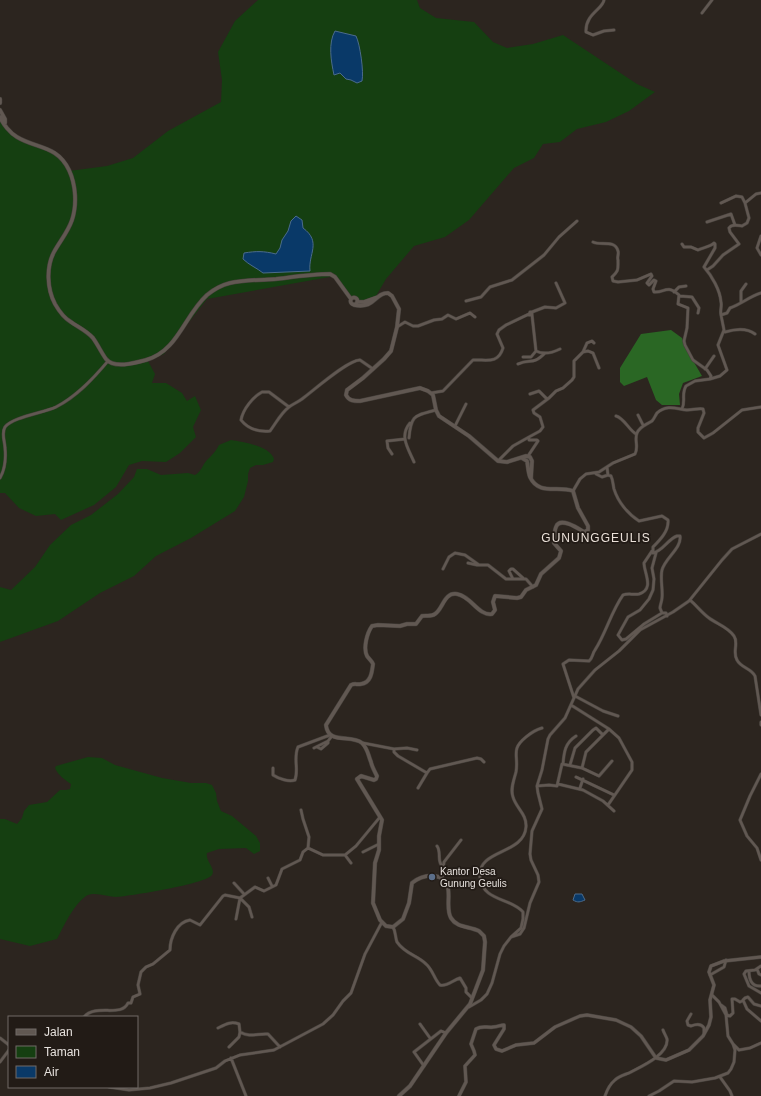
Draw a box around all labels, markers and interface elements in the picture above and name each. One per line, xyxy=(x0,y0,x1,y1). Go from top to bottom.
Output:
district label: GUNUNGGEULIS xyxy=(541,531,651,545)
place label: Kantor Desa Gunung Geulis xyxy=(440,866,507,889)
marker: Kantor Desa Gunung Geulis xyxy=(427,872,437,882)
legend xyxy=(8,1016,138,1088)
text: Jalan xyxy=(44,1025,73,1039)
text: Taman xyxy=(44,1045,80,1059)
text: Air xyxy=(44,1065,59,1079)

